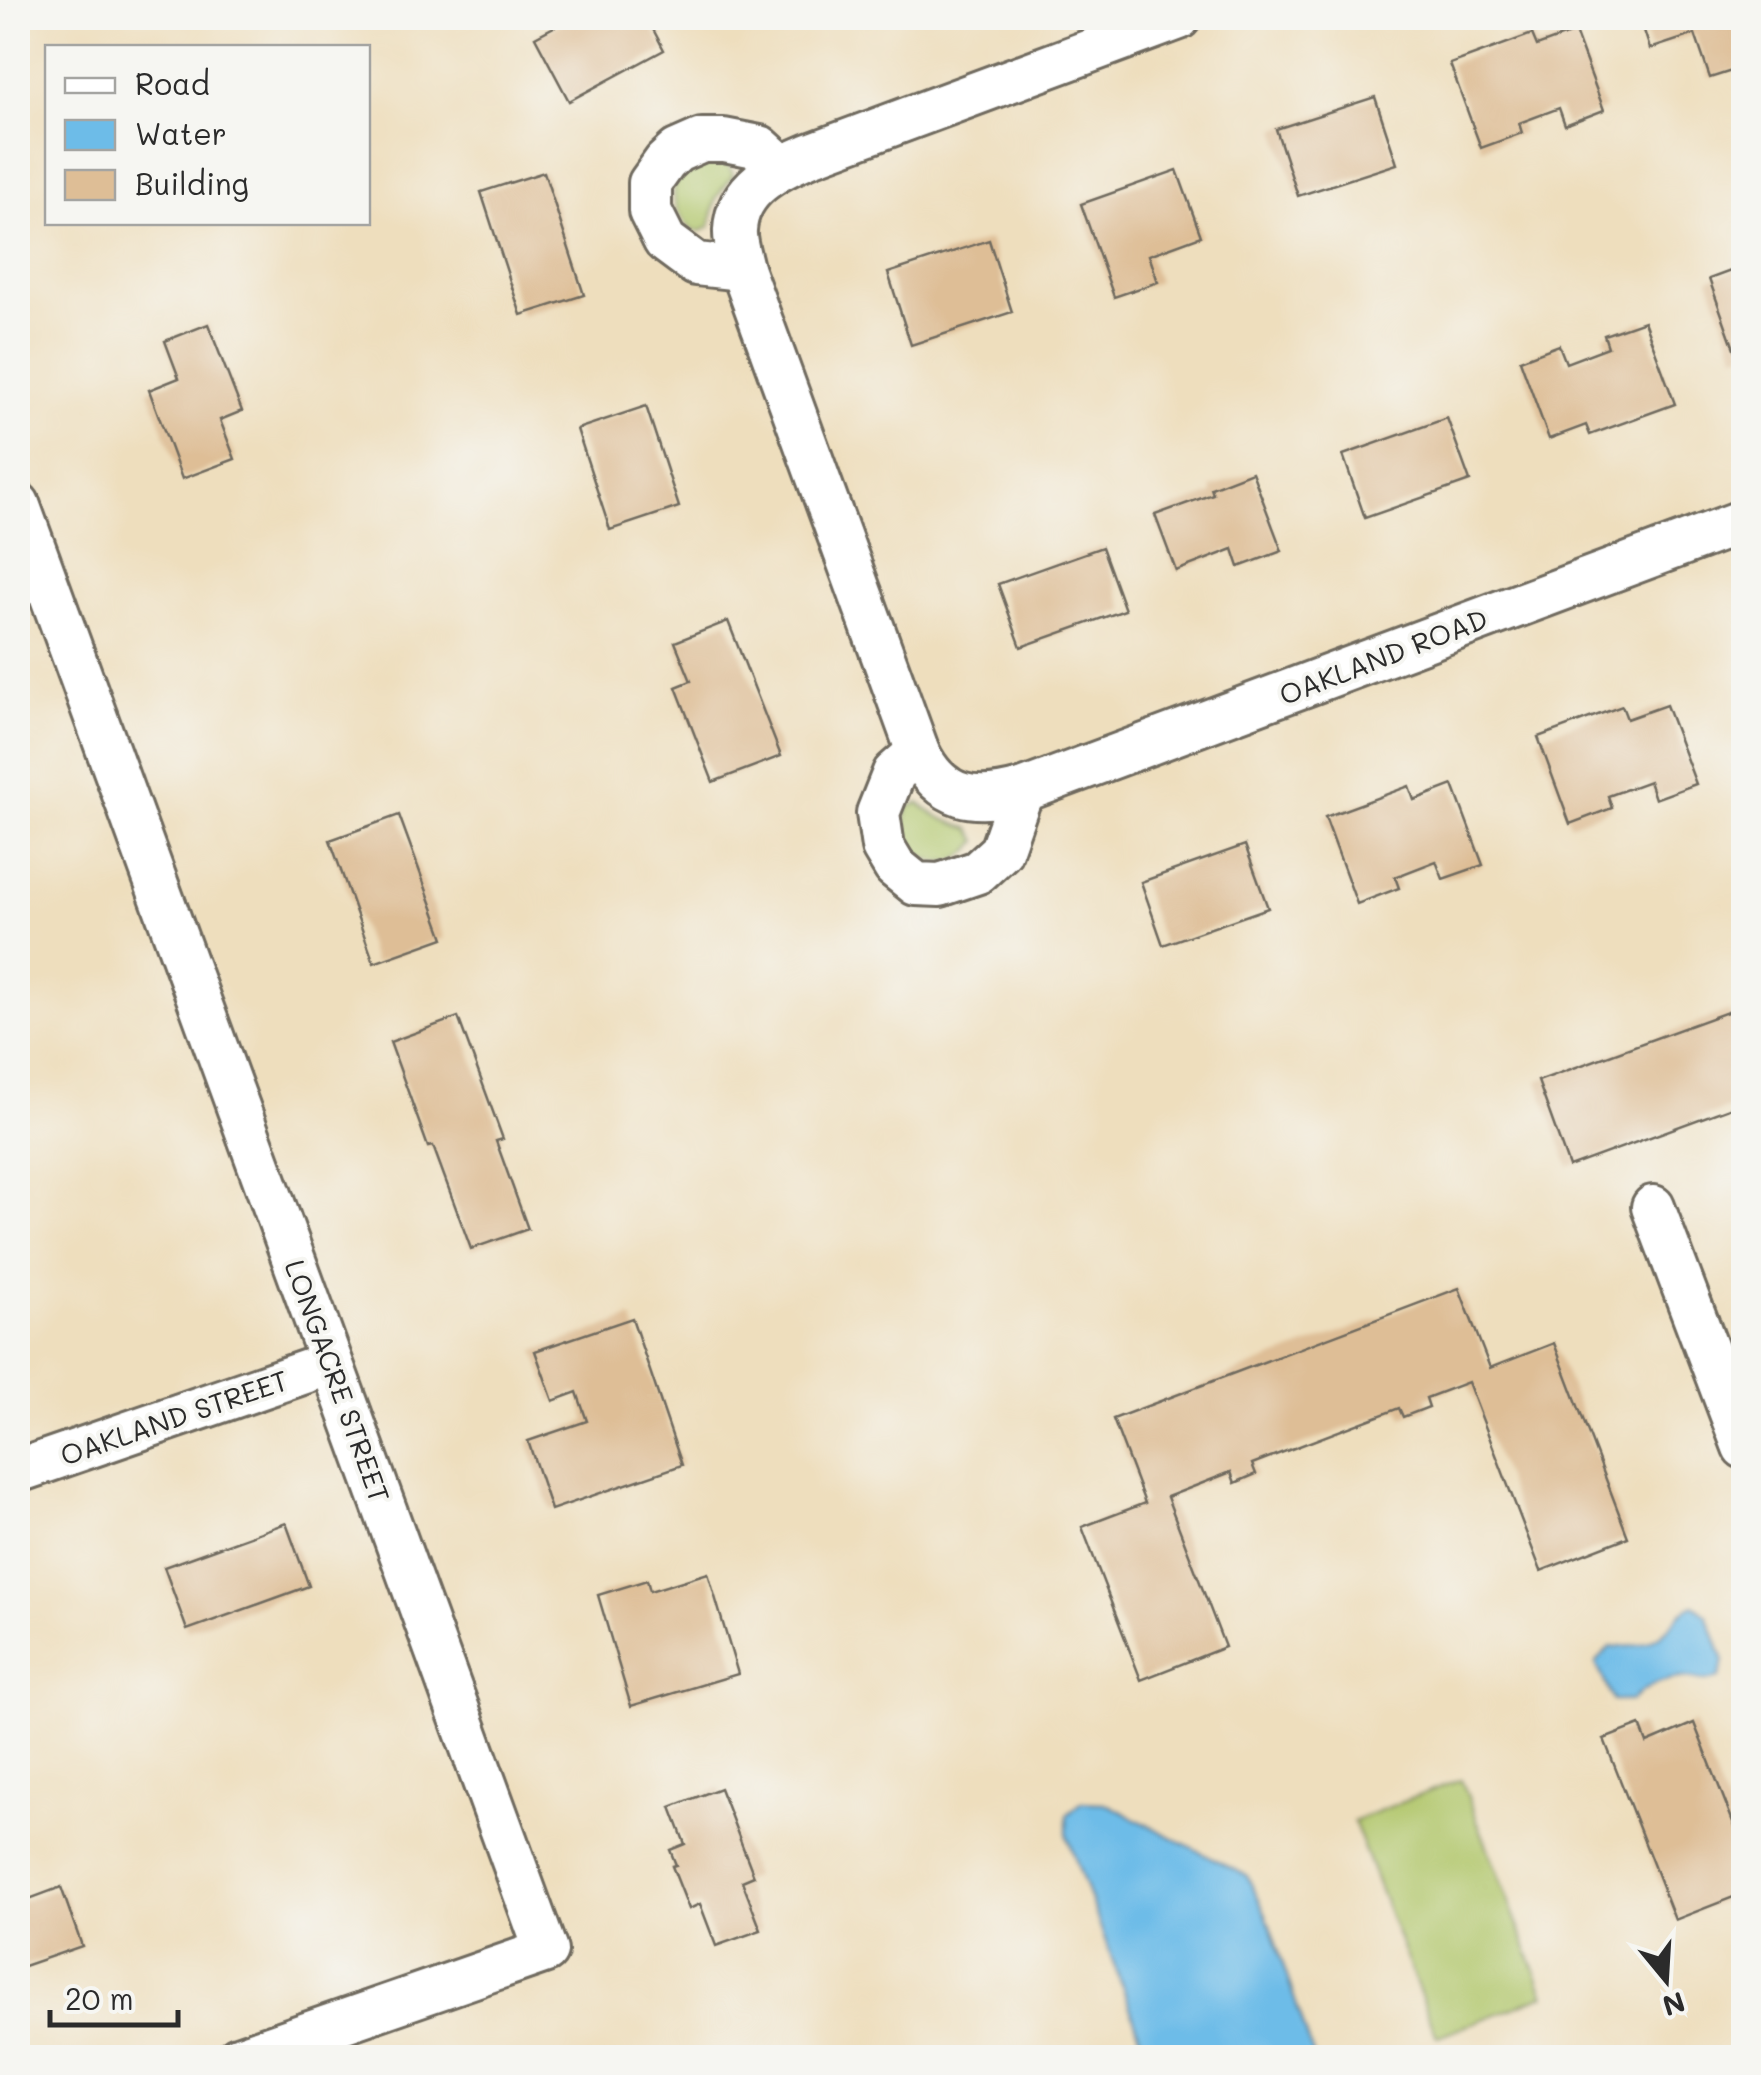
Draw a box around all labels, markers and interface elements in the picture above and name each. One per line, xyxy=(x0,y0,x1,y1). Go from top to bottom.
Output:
legend xyxy=(45,45,370,225)
text: Road xyxy=(135,63,210,103)
text: Water xyxy=(135,113,227,153)
text: Building xyxy=(135,163,249,203)
street label: OAKLAND ROAD xyxy=(1274,600,1492,712)
street label: LONGACRE STREET xyxy=(277,1255,399,1507)
street label: OAKLAND STREET xyxy=(55,1361,293,1473)
north arrow xyxy=(1616,1930,1716,2030)
scale bar xyxy=(50,1965,178,2027)
text: 20 m xyxy=(65,1978,134,2018)
text: N xyxy=(1658,1984,1690,2025)

